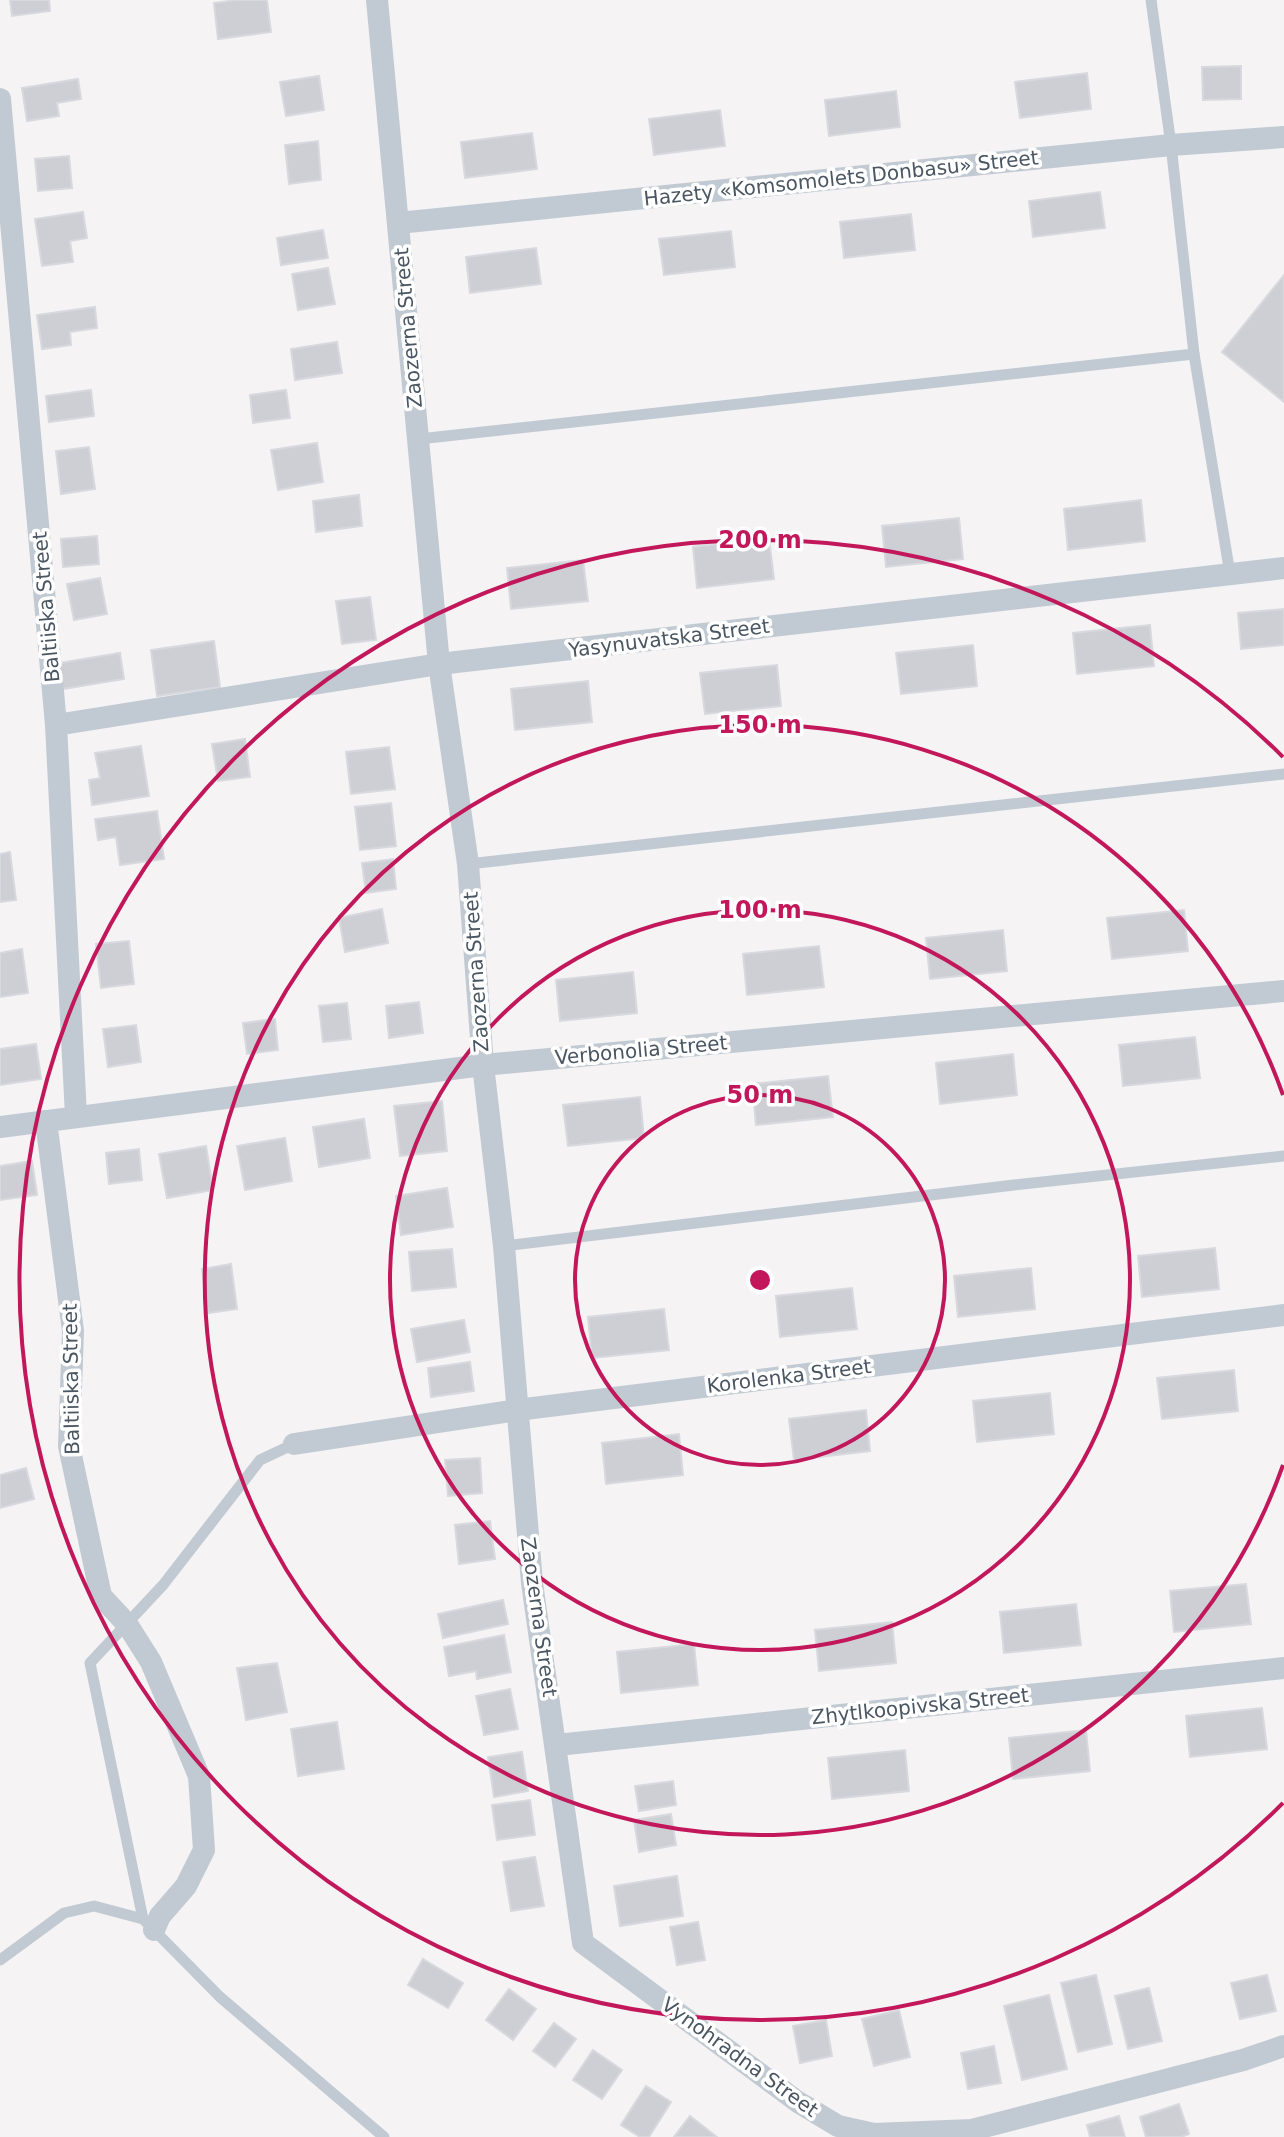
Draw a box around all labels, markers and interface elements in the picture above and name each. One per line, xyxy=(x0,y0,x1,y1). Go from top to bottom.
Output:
street label: Hazety «Komsomolets Donbasu» Street xyxy=(642,145,1040,211)
street label: Zaozerna Street xyxy=(389,247,427,409)
text: 200 m xyxy=(718,526,802,554)
street label: Baltiiska Street xyxy=(27,530,65,684)
street label: Yasynuvatska Street xyxy=(566,614,771,662)
text: 150 m xyxy=(718,711,802,739)
street label: Zaozerna Street xyxy=(458,891,494,1053)
text: 100 m xyxy=(718,896,802,924)
street label: Verbonolia Street xyxy=(554,1030,728,1069)
text: 50 m xyxy=(727,1081,793,1109)
centre of rings xyxy=(746,1266,774,1294)
street label: Baltiiska Street xyxy=(58,1303,84,1455)
street label: Korolenka Street xyxy=(705,1354,873,1398)
street label: Zaozerna Street xyxy=(516,1536,562,1699)
street label: Zhytlkoopivska Street xyxy=(810,1683,1030,1729)
street label: Vynohradna Street xyxy=(657,1992,823,2122)

